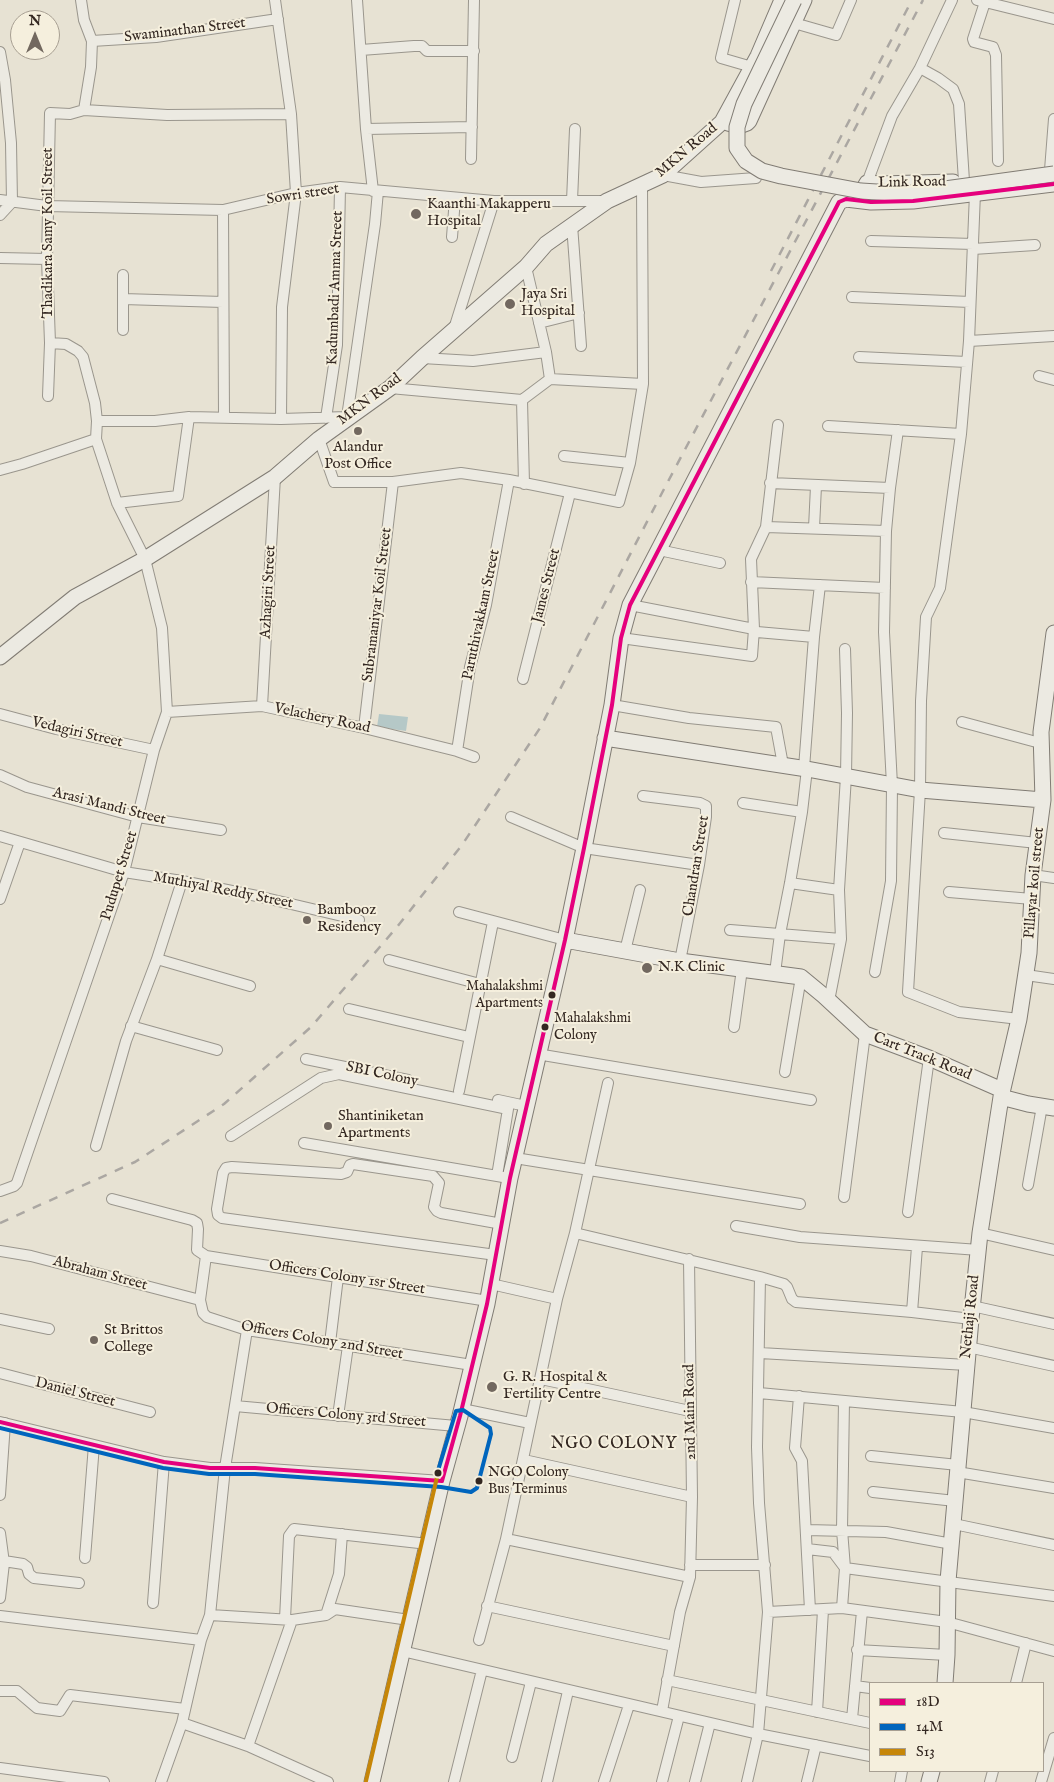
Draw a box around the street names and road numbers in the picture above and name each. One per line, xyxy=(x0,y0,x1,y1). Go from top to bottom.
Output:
street label: Swaminathan Street xyxy=(123,15,247,47)
street label: MKN Road xyxy=(652,120,722,182)
street label: Thadikara Samy Koil Street xyxy=(40,147,58,319)
street label: Link Road xyxy=(878,173,946,193)
street label: Sowri street xyxy=(265,180,341,210)
street label: Kadumbadi Amma Street xyxy=(324,210,348,366)
street label: MKN Road xyxy=(335,370,405,430)
street label: Subramaniyar Koil Street xyxy=(360,527,396,683)
street label: Azhagiri Street xyxy=(258,545,280,639)
street label: James Street xyxy=(529,547,565,625)
street label: Paruthivakkam Street xyxy=(459,548,505,682)
street label: Velachery Road xyxy=(272,700,372,738)
street label: Vedagiri Street xyxy=(30,714,124,752)
street label: Arasi Mandi Street xyxy=(51,784,167,830)
street label: Chandran Street xyxy=(680,814,714,918)
street label: Pillayar koil street xyxy=(1021,826,1049,940)
street label: Pudupet Street xyxy=(98,829,142,923)
street label: Muthiyal Reddy Street xyxy=(152,869,294,913)
street label: Cart Track Road xyxy=(870,1029,974,1085)
street label: SBI Colony xyxy=(344,1059,420,1091)
street label: Abraham Street xyxy=(51,1253,149,1295)
street label: Officers Colony 1sr Street xyxy=(268,1257,426,1299)
street label: Nethaji Road xyxy=(958,1274,984,1360)
street label: Officers Colony 2nd Street xyxy=(239,1318,405,1364)
street label: 2nd Main Road xyxy=(681,1364,701,1460)
street label: Daniel Street xyxy=(33,1374,117,1412)
street label: Officers Colony 3rd Street xyxy=(265,1400,427,1432)

